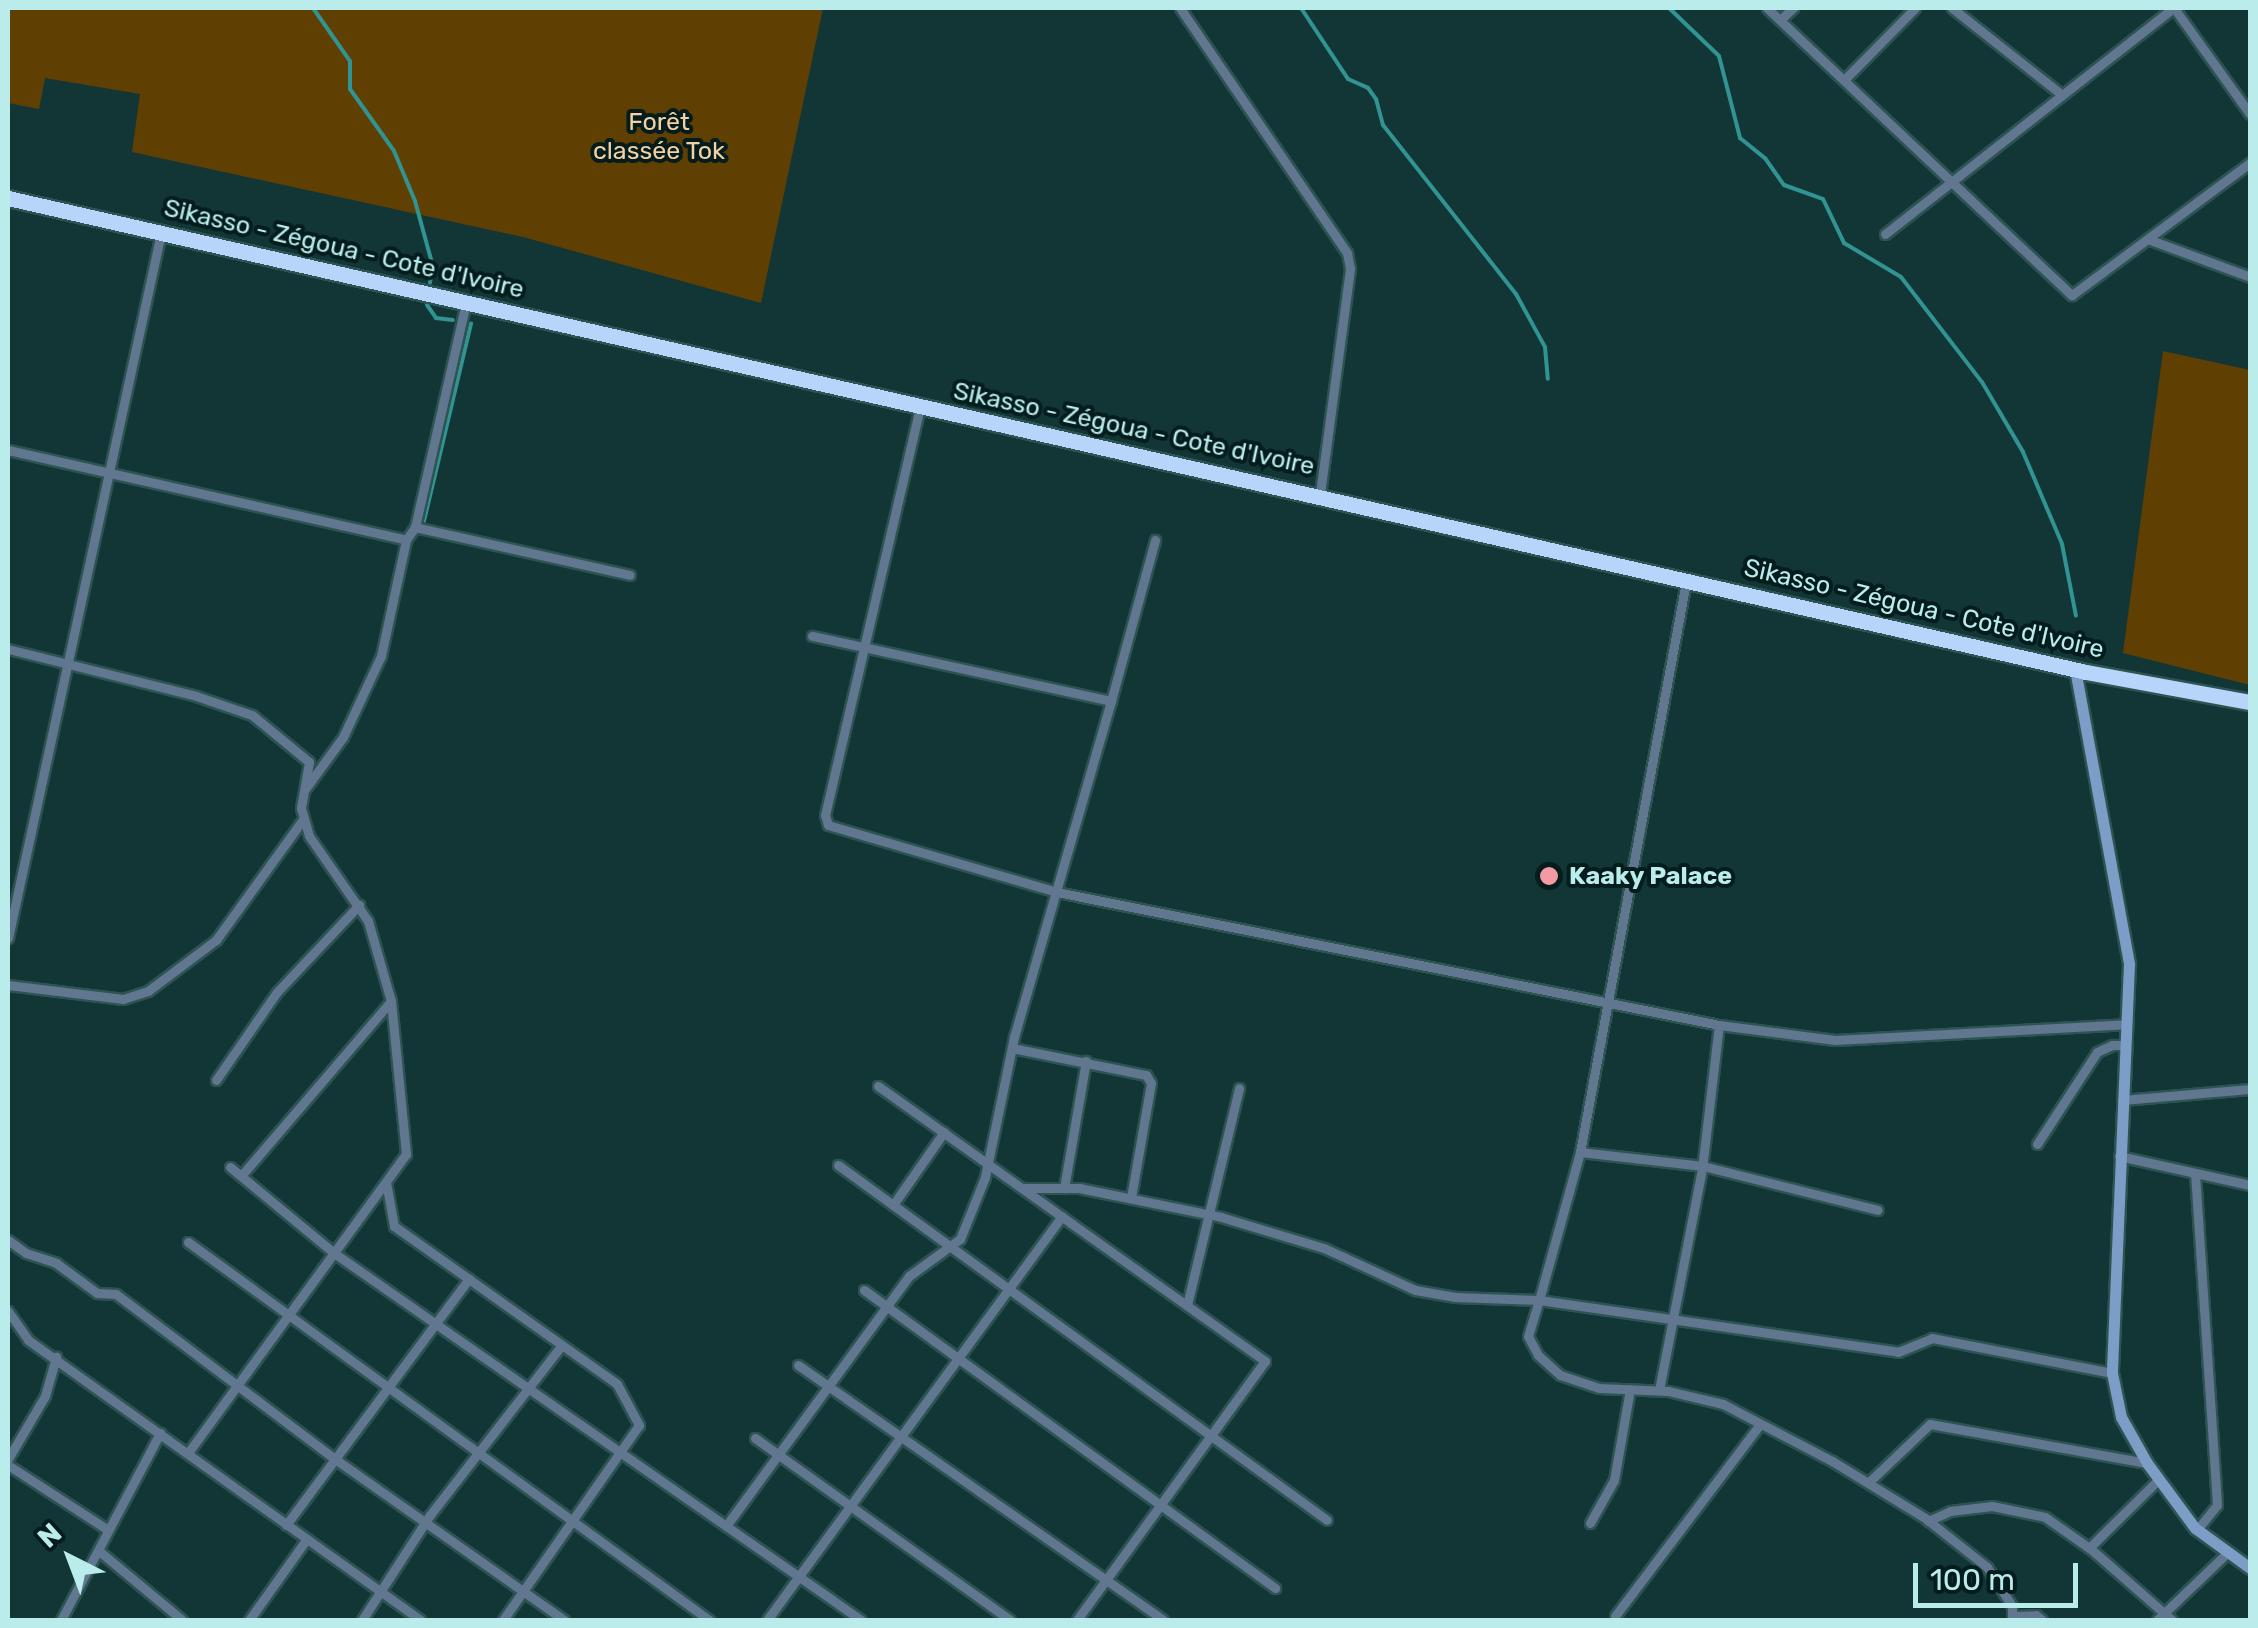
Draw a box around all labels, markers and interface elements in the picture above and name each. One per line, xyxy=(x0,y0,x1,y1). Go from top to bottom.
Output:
park label: Forêt classée Tok xyxy=(593,108,725,167)
street label: Sikasso - Zégoua - Cote d'Ivoire xyxy=(161,193,527,305)
street label: Sikasso - Zégoua - Cote d'Ivoire xyxy=(951,376,1317,482)
street label: Sikasso - Zégoua - Cote d'Ivoire xyxy=(1741,553,2107,665)
place label: Kaaky Palace xyxy=(1569,861,1733,891)
marker: Kaaky Palace xyxy=(1538,865,1560,887)
north arrow xyxy=(20,1508,120,1608)
text: N xyxy=(31,1516,68,1554)
scale bar xyxy=(1918,1543,2083,1605)
text: 100 m xyxy=(1930,1562,2015,1598)

